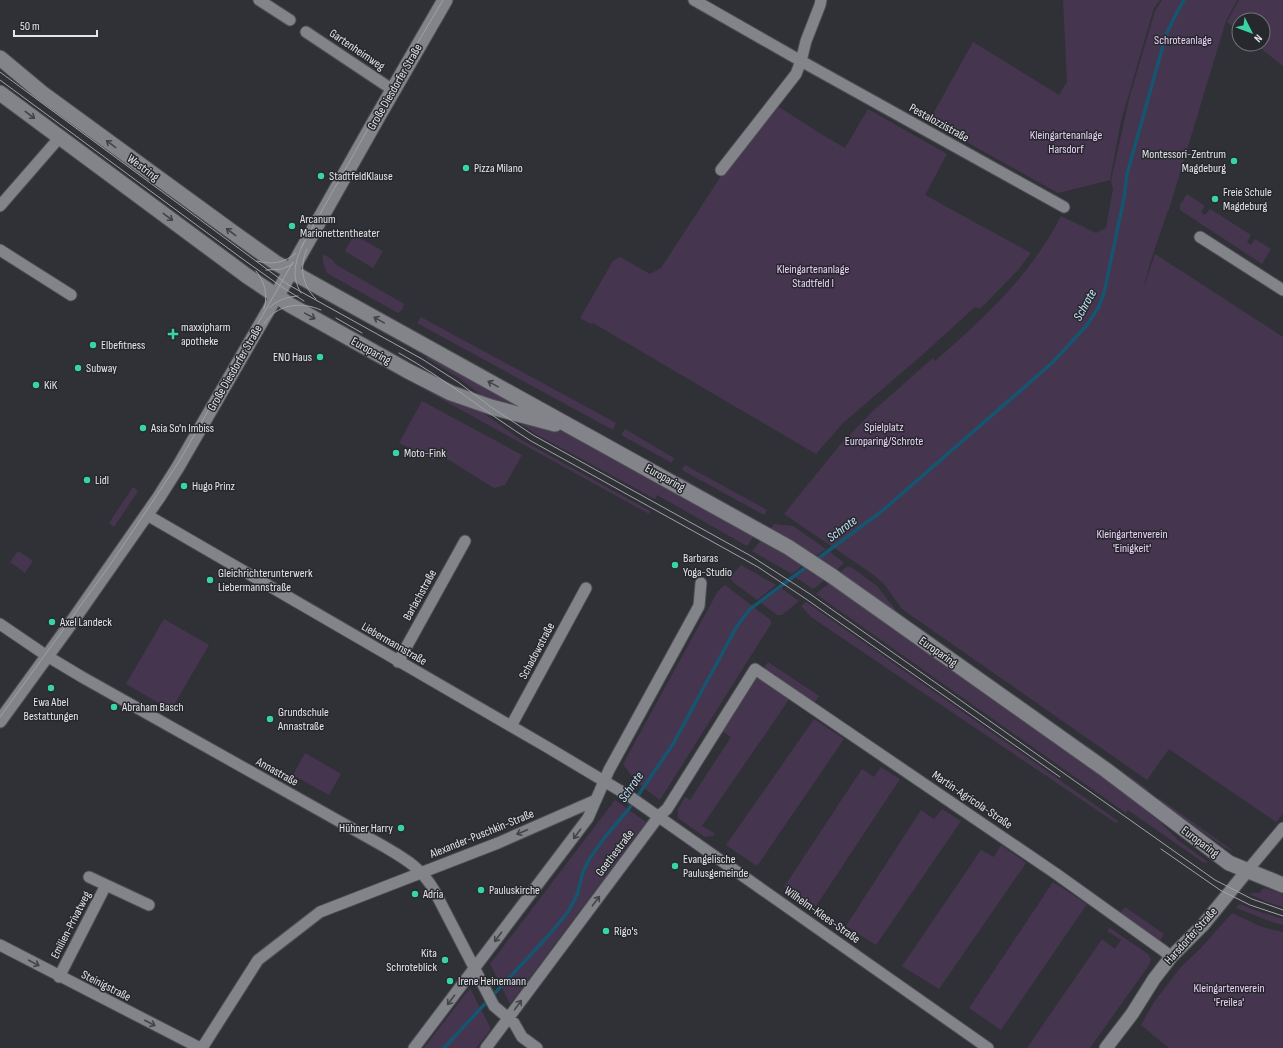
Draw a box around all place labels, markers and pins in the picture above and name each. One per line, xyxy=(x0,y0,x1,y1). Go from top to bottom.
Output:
place label: Montessori-Zentrum Magdeburg xyxy=(1142,147,1226,176)
marker: Montessori-Zentrum Magdeburg xyxy=(1229,156,1239,166)
place label: Pizza Milano xyxy=(474,161,523,176)
marker: Pizza Milano xyxy=(461,163,471,173)
place label: StadtfeldKlause xyxy=(329,169,393,184)
marker: StadtfeldKlause xyxy=(316,171,326,181)
place label: Freie Schule Magdeburg xyxy=(1223,185,1272,214)
marker: Freie Schule Magdeburg xyxy=(1210,194,1220,204)
place label: Arcanum Marionettentheater xyxy=(299,212,380,241)
marker: Arcanum Marionettentheater xyxy=(287,221,297,231)
place label: maxxipharm apotheke xyxy=(181,320,231,349)
marker: maxxipharm apotheke xyxy=(168,329,178,339)
place label: Elbefitness xyxy=(101,338,145,353)
marker: Elbefitness xyxy=(88,340,98,350)
place label: ENO Haus xyxy=(273,350,312,365)
marker: ENO Haus xyxy=(315,352,325,362)
place label: Subway xyxy=(86,361,117,376)
marker: Subway xyxy=(73,363,83,373)
place label: KiK xyxy=(44,378,58,393)
marker: KiK xyxy=(31,380,41,390)
place label: Asia So'n Imbiss xyxy=(150,421,214,436)
marker: Asia So'n Imbiss xyxy=(138,423,148,433)
place label: Moto-Fink xyxy=(404,446,446,461)
marker: Moto-Fink xyxy=(391,448,401,458)
place label: Lidl xyxy=(95,473,109,488)
marker: Lidl xyxy=(82,475,92,485)
place label: Hugo Prinz xyxy=(192,479,236,494)
marker: Hugo Prinz xyxy=(179,481,189,491)
place label: Barbaras Yoga-Studio xyxy=(683,551,732,580)
marker: Barbaras Yoga-Studio xyxy=(670,560,680,570)
place label: Gleichrichterunterwerk Liebermannstraße xyxy=(218,566,313,595)
marker: Gleichrichterunterwerk Liebermannstraße xyxy=(205,575,215,585)
place label: Axel Landeck xyxy=(59,615,112,630)
marker: Axel Landeck xyxy=(47,617,57,627)
marker: Ewa Abel Bestattungen xyxy=(46,683,56,693)
place label: Ewa Abel Bestattungen xyxy=(24,695,78,724)
place label: Abraham Basch xyxy=(121,700,184,715)
marker: Abraham Basch xyxy=(109,702,119,712)
place label: Grundschule Annastraße xyxy=(277,705,329,734)
marker: Grundschule Annastraße xyxy=(265,714,275,724)
place label: Hühner Harry xyxy=(339,821,393,836)
marker: Hühner Harry xyxy=(396,823,406,833)
place label: Evangelische Paulusgemeinde xyxy=(683,852,748,881)
marker: Evangelische Paulusgemeinde xyxy=(670,861,680,871)
place label: Pauluskirche xyxy=(489,883,540,898)
marker: Pauluskirche xyxy=(476,885,486,895)
place label: Adria xyxy=(422,887,444,902)
marker: Adria xyxy=(410,889,420,899)
place label: Rigo's xyxy=(614,924,638,939)
marker: Rigo's xyxy=(601,926,611,936)
place label: Kita Schroteblick xyxy=(386,946,437,975)
marker: Kita Schroteblick xyxy=(440,955,450,965)
place label: Irene Heinemann xyxy=(458,974,526,989)
marker: Irene Heinemann xyxy=(445,976,455,986)

